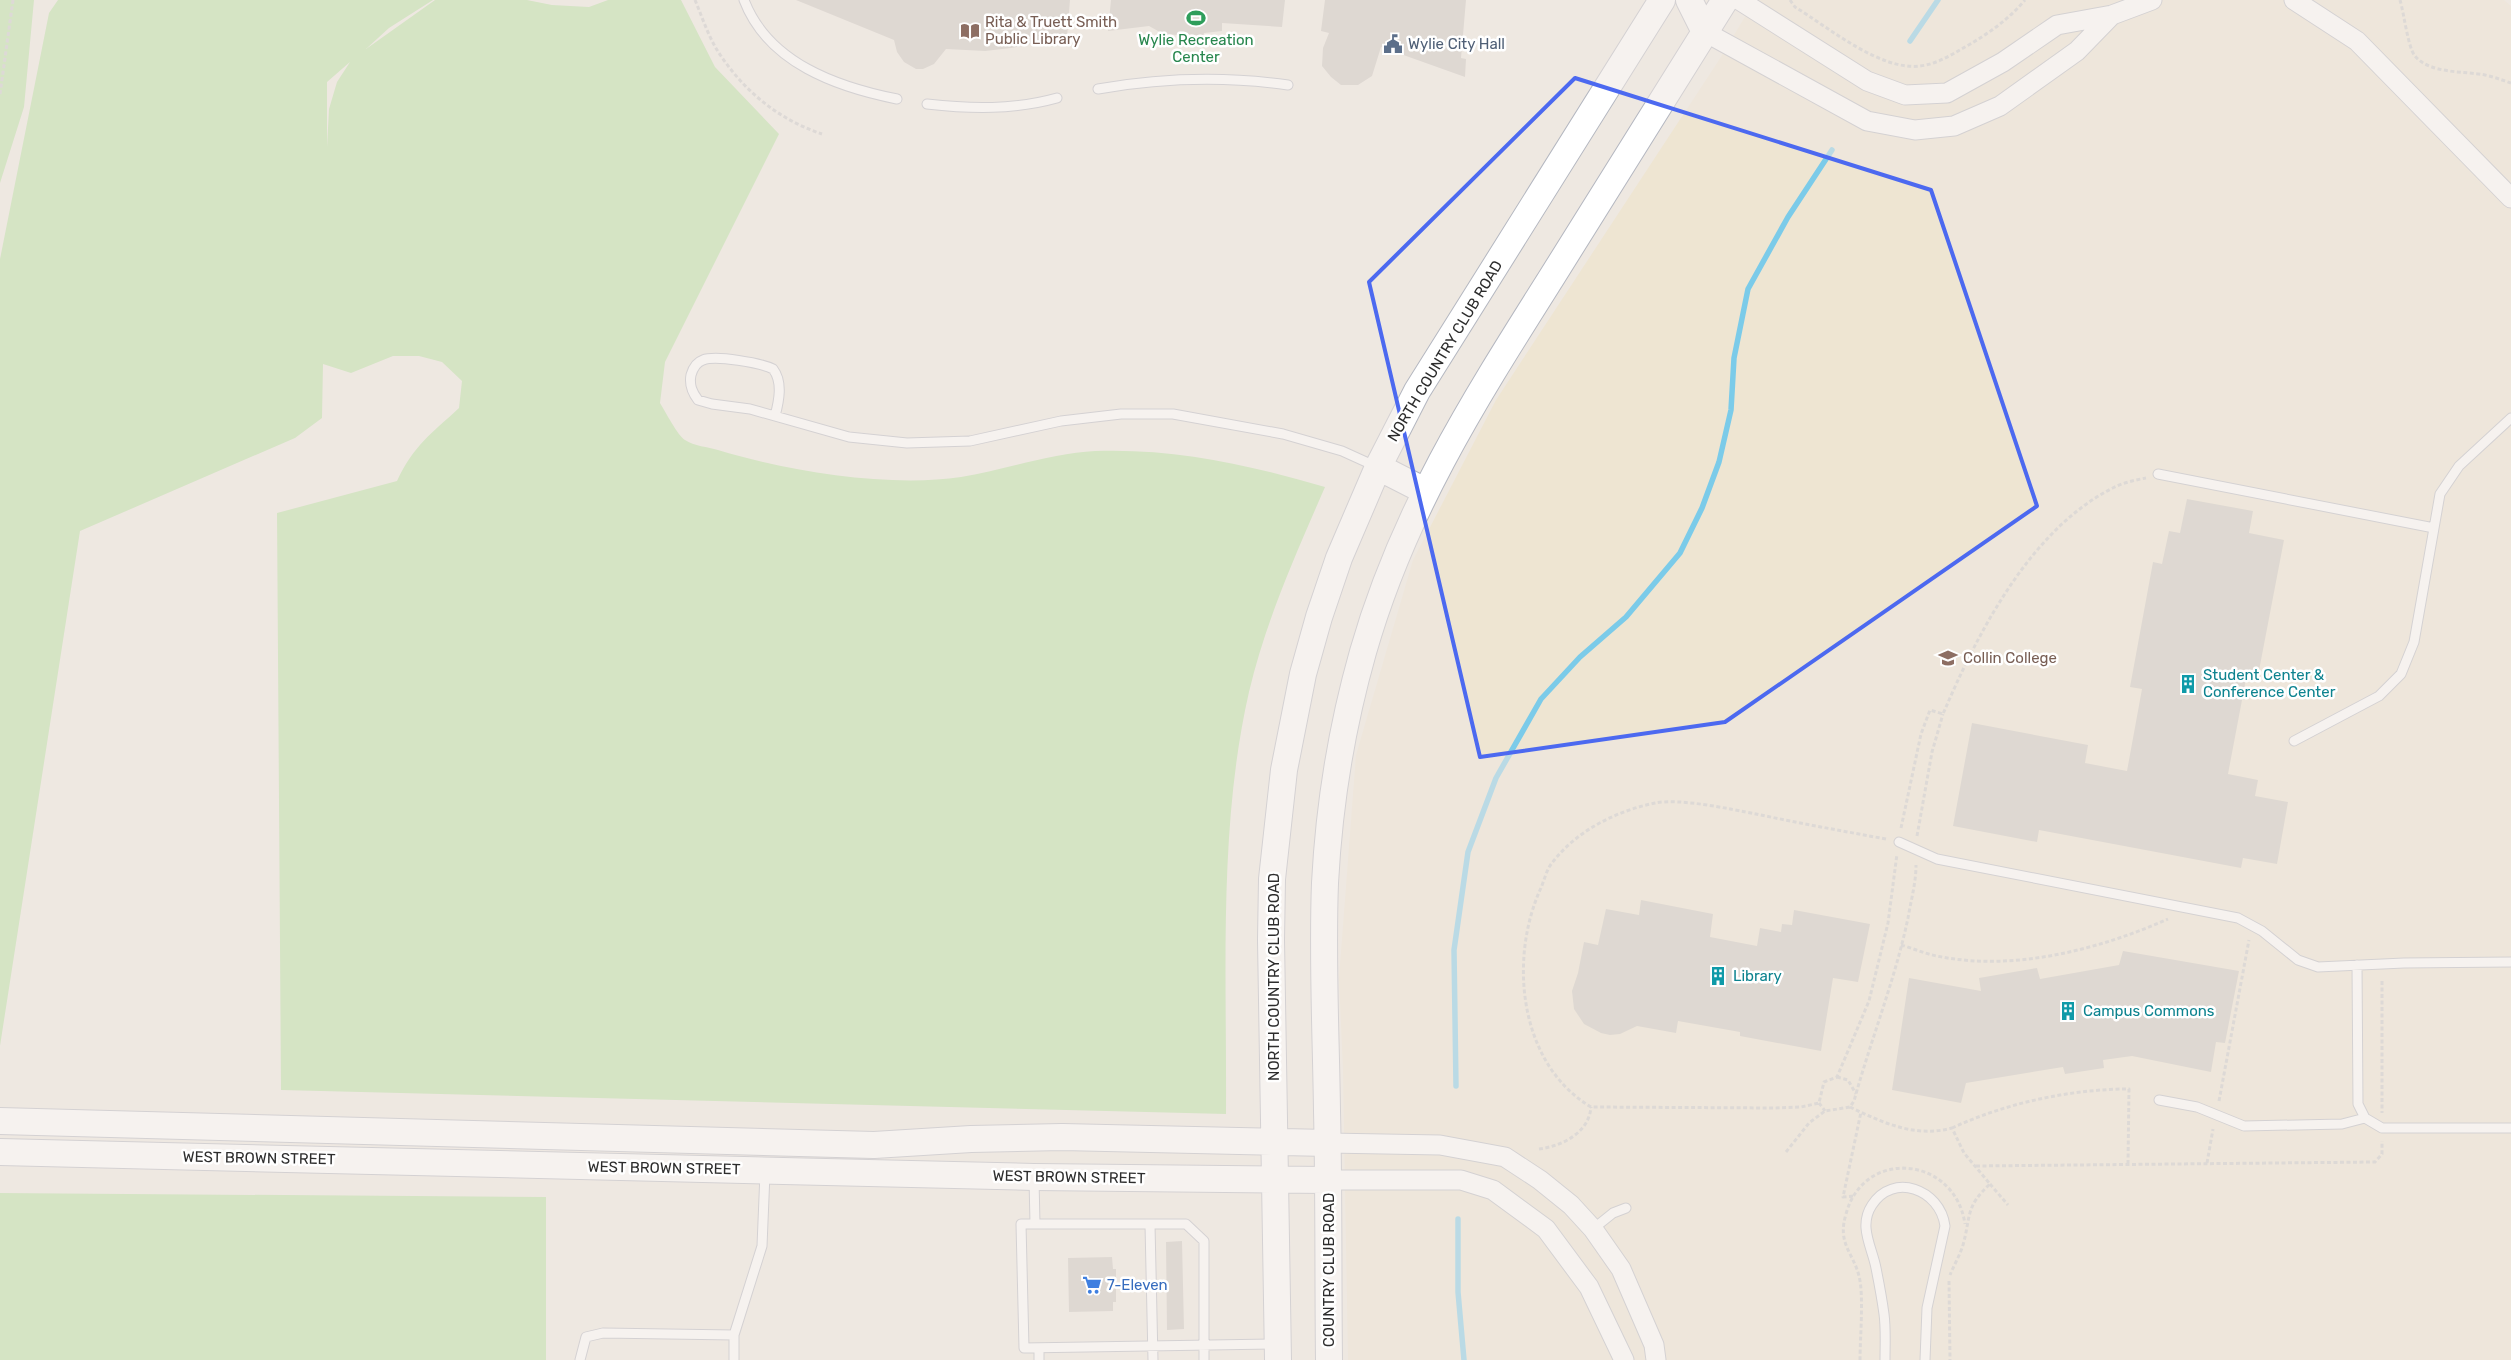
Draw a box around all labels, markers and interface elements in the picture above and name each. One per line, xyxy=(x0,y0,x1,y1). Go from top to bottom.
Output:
sports icon: Wylie Recreation Center xyxy=(1185,7,1207,29)
place label: Rita & Truett Smith Public Library xyxy=(985,13,1117,48)
library icon: Rita & Truett Smith Public Library xyxy=(959,20,981,42)
place label: Wylie Recreation Center xyxy=(1138,31,1254,66)
public building icon: Wylie City Hall xyxy=(1382,33,1404,55)
place label: Wylie City Hall xyxy=(1408,35,1505,53)
street label: NORTH COUNTRY CLUB ROAD xyxy=(1384,257,1506,445)
school or university icon: Collin College xyxy=(1937,647,1959,669)
place label: Collin College xyxy=(1963,649,2057,667)
place label: Student Center & Conference Center xyxy=(2203,666,2336,701)
building icon: Student Center & Conference Center xyxy=(2177,673,2199,695)
street label: NORTH COUNTRY CLUB ROAD xyxy=(1265,873,1283,1081)
building icon: Library xyxy=(1707,965,1729,987)
place label: Library xyxy=(1733,967,1782,985)
building icon: Campus Commons xyxy=(2057,1000,2079,1022)
place label: Campus Commons xyxy=(2083,1002,2215,1020)
street label: WEST BROWN STREET xyxy=(182,1148,336,1168)
street label: WEST BROWN STREET xyxy=(587,1158,741,1178)
street label: WEST BROWN STREET xyxy=(992,1167,1146,1187)
street label: COUNTRY CLUB ROAD xyxy=(1320,1193,1338,1347)
supermarket icon: 7-Eleven xyxy=(1081,1274,1103,1296)
place label: 7-Eleven xyxy=(1107,1276,1168,1294)

